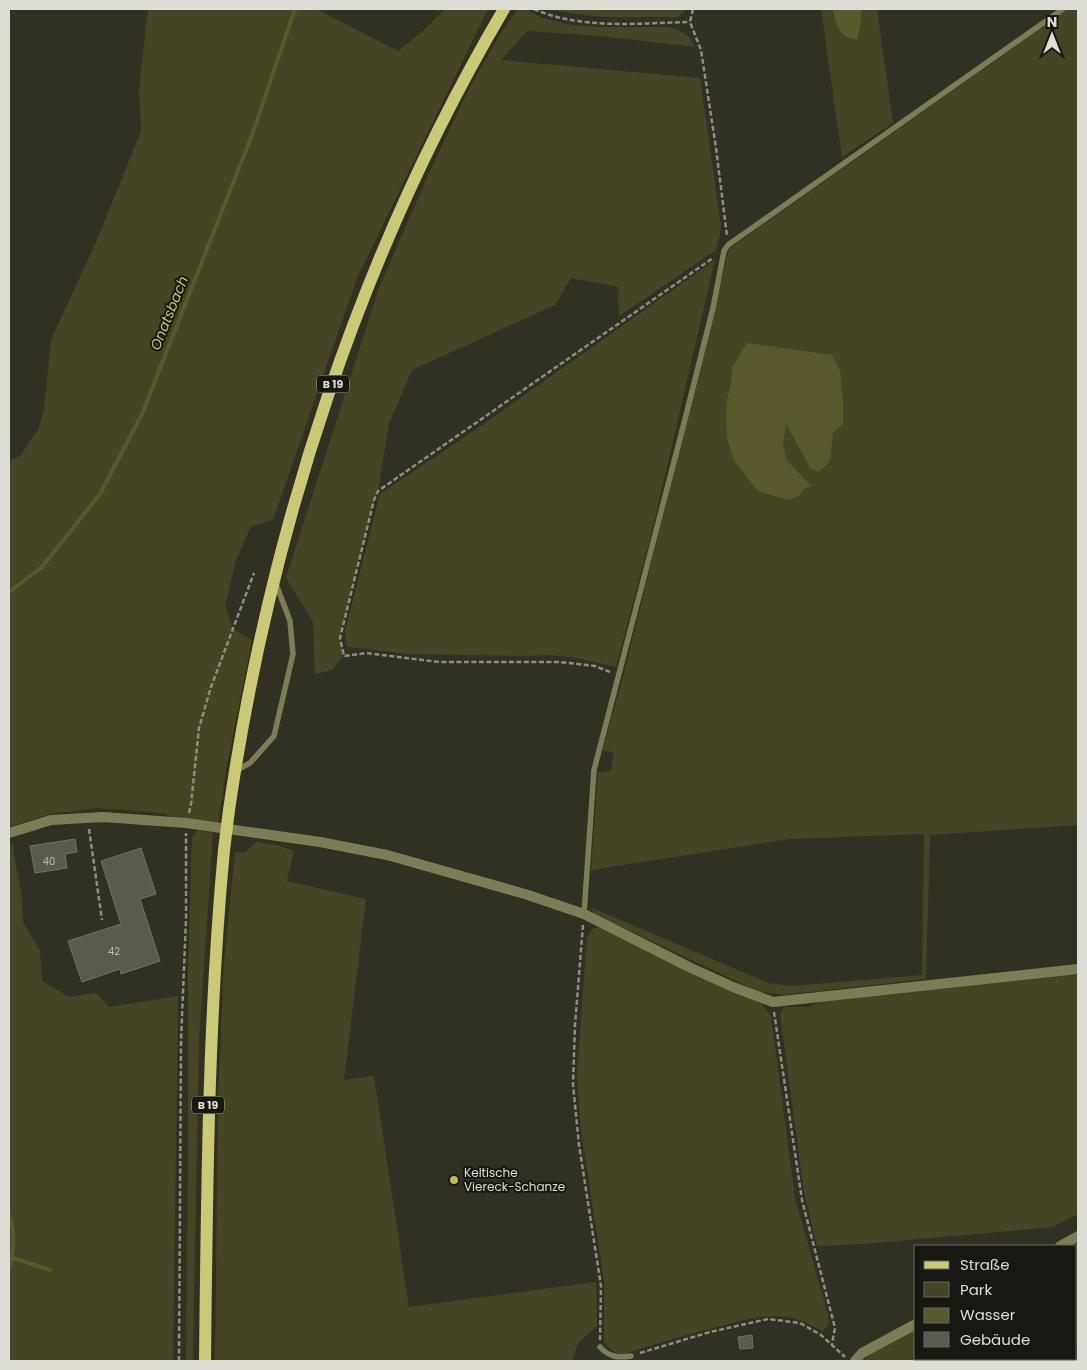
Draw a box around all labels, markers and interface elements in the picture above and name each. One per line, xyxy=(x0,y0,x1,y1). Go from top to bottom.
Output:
north arrow xyxy=(1027,10,1077,60)
text: N xyxy=(1047,12,1057,32)
water label: Onatsbach xyxy=(145,273,193,353)
road number: B 19 xyxy=(317,376,349,392)
house number: 40 xyxy=(43,854,55,869)
house number: 42 xyxy=(108,944,120,959)
road number: B 19 xyxy=(192,1096,224,1114)
place label: Keltische Viereck-Schanze xyxy=(464,1164,565,1195)
marker: Keltische Viereck-Schanze xyxy=(448,1174,460,1186)
legend xyxy=(914,1245,1077,1360)
text: Straße xyxy=(960,1254,1010,1275)
text: Park xyxy=(960,1279,992,1300)
text: Wasser xyxy=(960,1304,1016,1325)
text: Gebäude xyxy=(960,1329,1030,1350)

